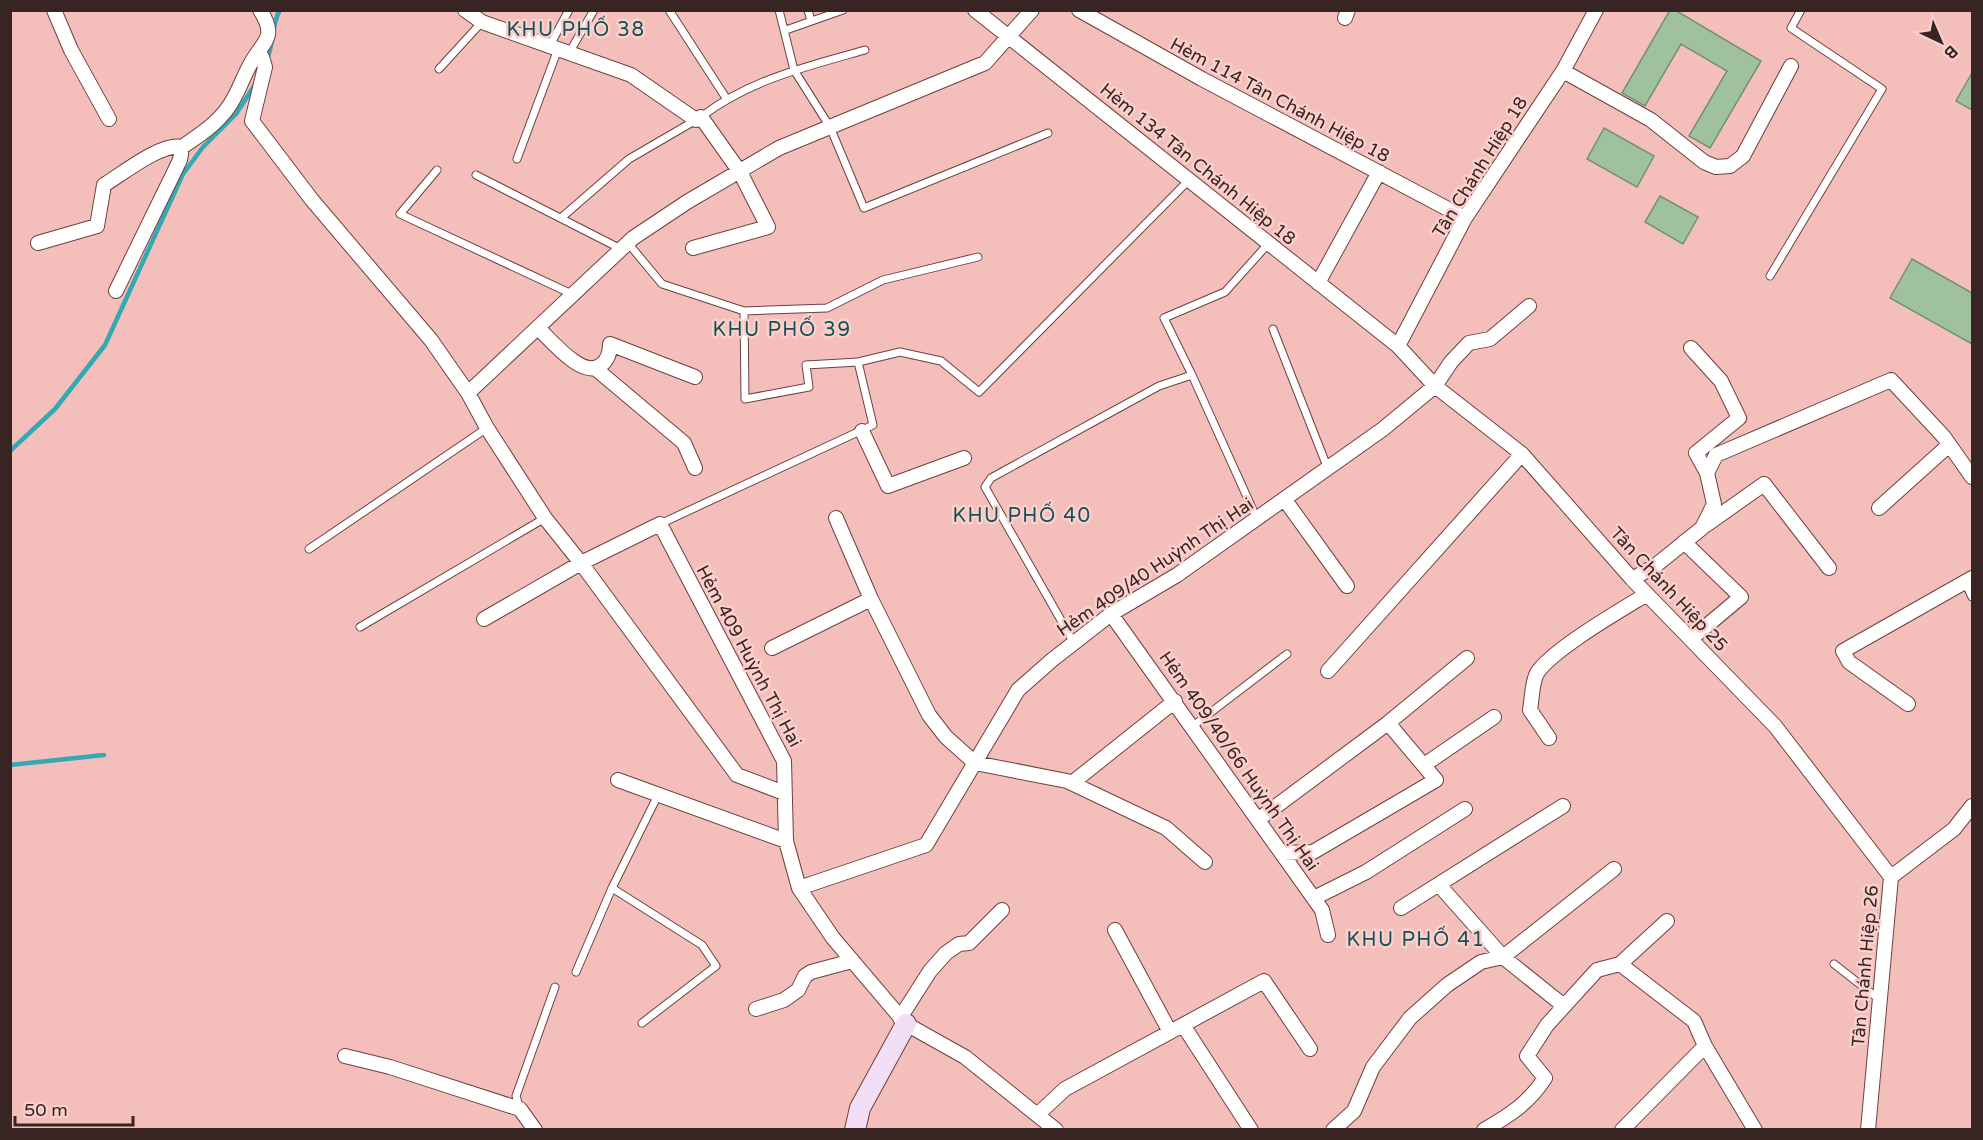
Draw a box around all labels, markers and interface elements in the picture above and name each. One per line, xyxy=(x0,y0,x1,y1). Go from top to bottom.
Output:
north arrow xyxy=(1911,12,1971,72)
district label: KHU PHỐ 38 xyxy=(507,15,645,42)
street label: Hẻm 114 Tân Chánh Hiệp 18 xyxy=(1166,33,1394,167)
text: B xyxy=(1940,41,1962,63)
street label: Hẻm 134 Tân Chánh Hiệp 18 xyxy=(1096,78,1300,250)
street label: Tân Chánh Hiệp 18 xyxy=(1428,92,1532,242)
district label: KHU PHỐ 39 xyxy=(713,315,851,342)
street label: Hẻm 409/40 Huỳnh Thị Hai xyxy=(1052,493,1258,641)
district label: KHU PHỐ 40 xyxy=(953,501,1091,528)
street label: Tân Chánh Hiệp 25 xyxy=(1606,522,1732,656)
street label: Hẻm 409 Huỳnh Thị Hai xyxy=(692,561,806,751)
street label: Hẻm 409/40/66 Huỳnh Thị Hai xyxy=(1155,647,1323,875)
street label: Tân Chánh Hiệp 26 xyxy=(1847,884,1883,1048)
district label: KHU PHỐ 41 xyxy=(1347,925,1485,952)
scale bar xyxy=(15,1089,134,1127)
text: 50 m xyxy=(24,1099,68,1121)

